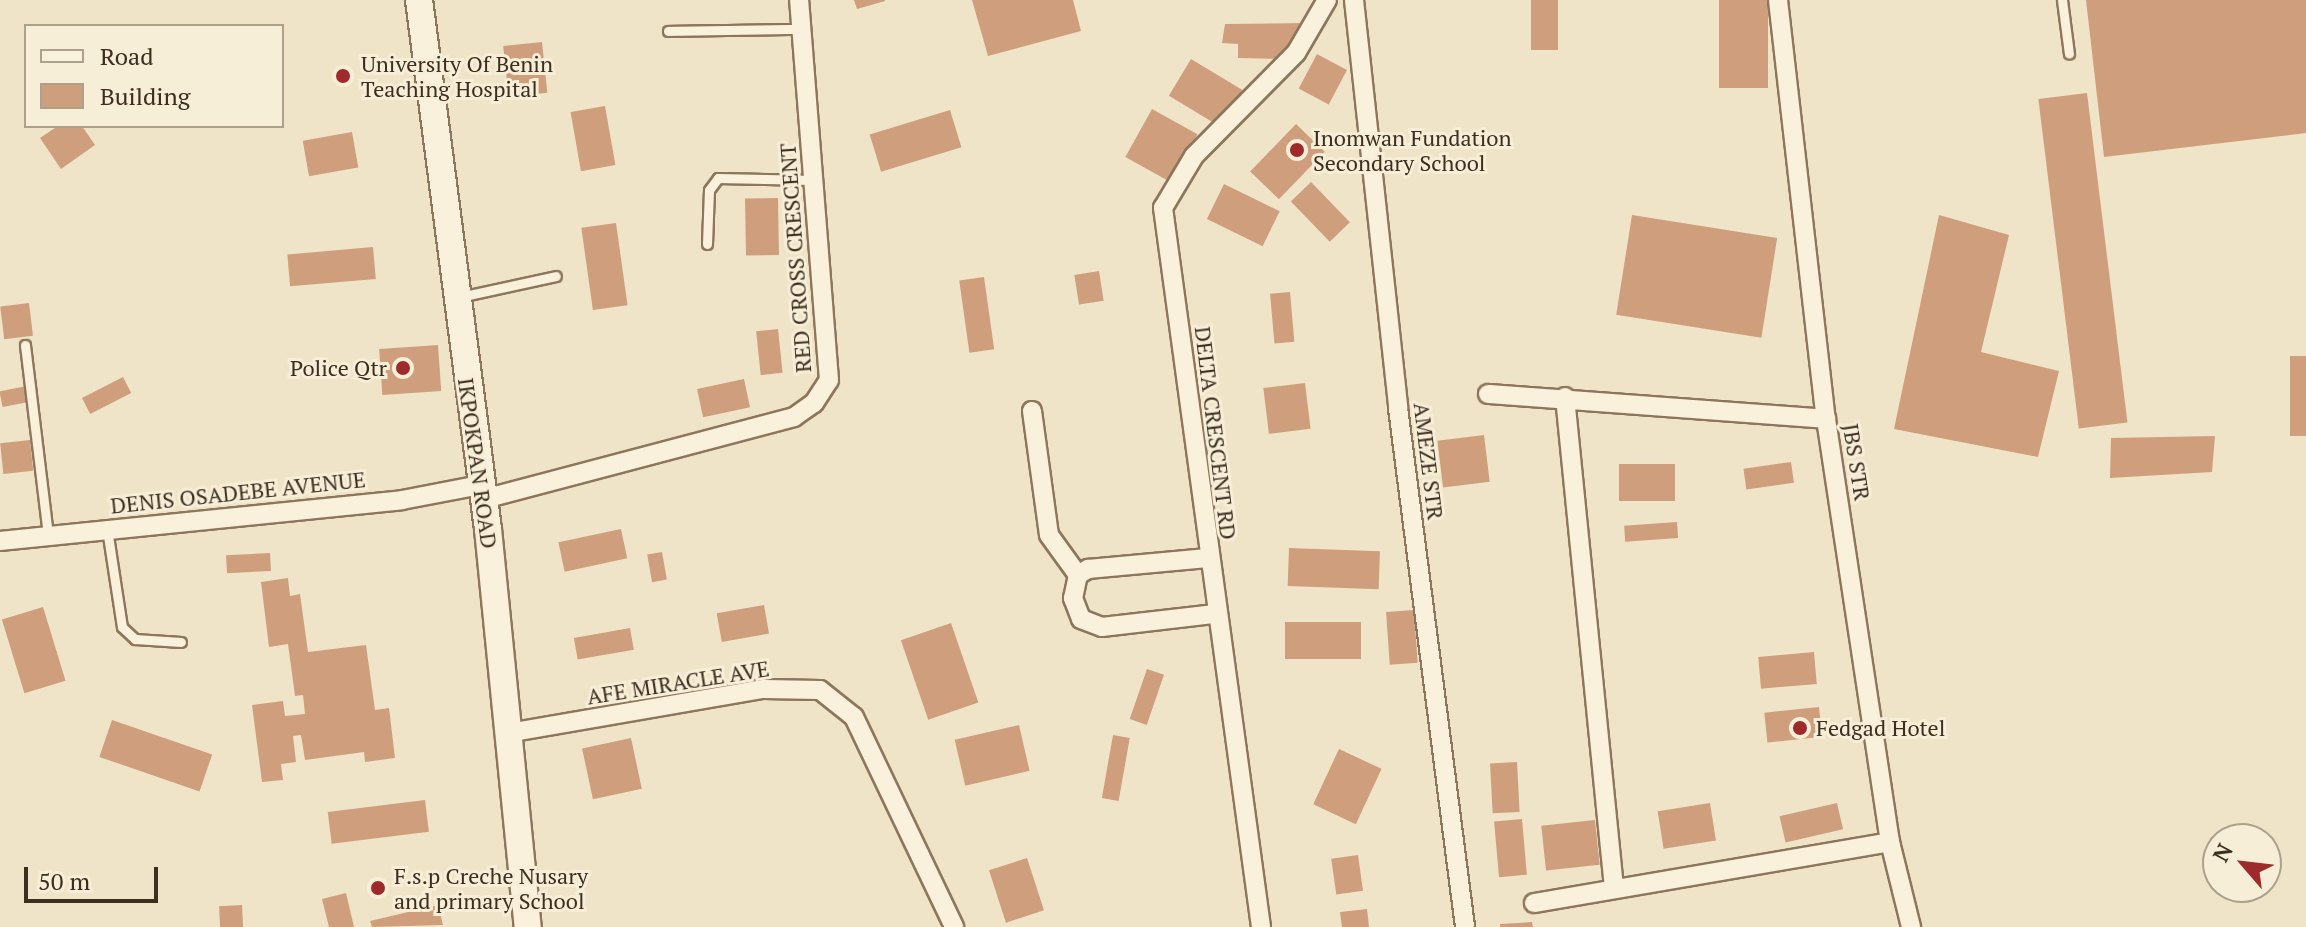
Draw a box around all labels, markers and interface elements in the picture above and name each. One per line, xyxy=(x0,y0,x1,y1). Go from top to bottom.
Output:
legend xyxy=(24,24,284,128)
text: Road xyxy=(100,40,154,72)
place label: University Of Benin Teaching Hospital xyxy=(361,50,553,102)
marker: University Of Benin Teaching Hospital xyxy=(332,65,354,87)
text: Building xyxy=(100,80,190,112)
place label: Inomwan Fundation Secondary School xyxy=(1313,124,1512,176)
marker: Inomwan Fundation Secondary School xyxy=(1288,141,1306,159)
street label: RED CROSS CRESCENT xyxy=(774,142,816,374)
street label: DELTA CRESCENT RD xyxy=(1190,325,1242,541)
place label: Police Qtr xyxy=(290,355,387,381)
marker: Police Qtr xyxy=(394,359,412,377)
street label: IKPOKPAN ROAD xyxy=(453,376,503,550)
street label: AMEZE STR xyxy=(1409,401,1449,521)
street label: JBS STR xyxy=(1838,422,1876,502)
street label: DENIS OSADEBE AVENUE xyxy=(109,465,367,519)
street label: AFE MIRACLE AVE xyxy=(585,655,771,709)
place label: Fedgad Hotel xyxy=(1816,715,1945,741)
marker: Fedgad Hotel xyxy=(1791,719,1809,737)
north arrow xyxy=(2202,823,2282,903)
text: N xyxy=(2205,838,2239,867)
scale bar xyxy=(28,851,162,901)
place label: F.s.p Creche Nusary and primary School xyxy=(394,862,588,914)
text: 50 m xyxy=(38,865,90,897)
marker: F.s.p Creche Nusary and primary School xyxy=(369,879,387,897)

